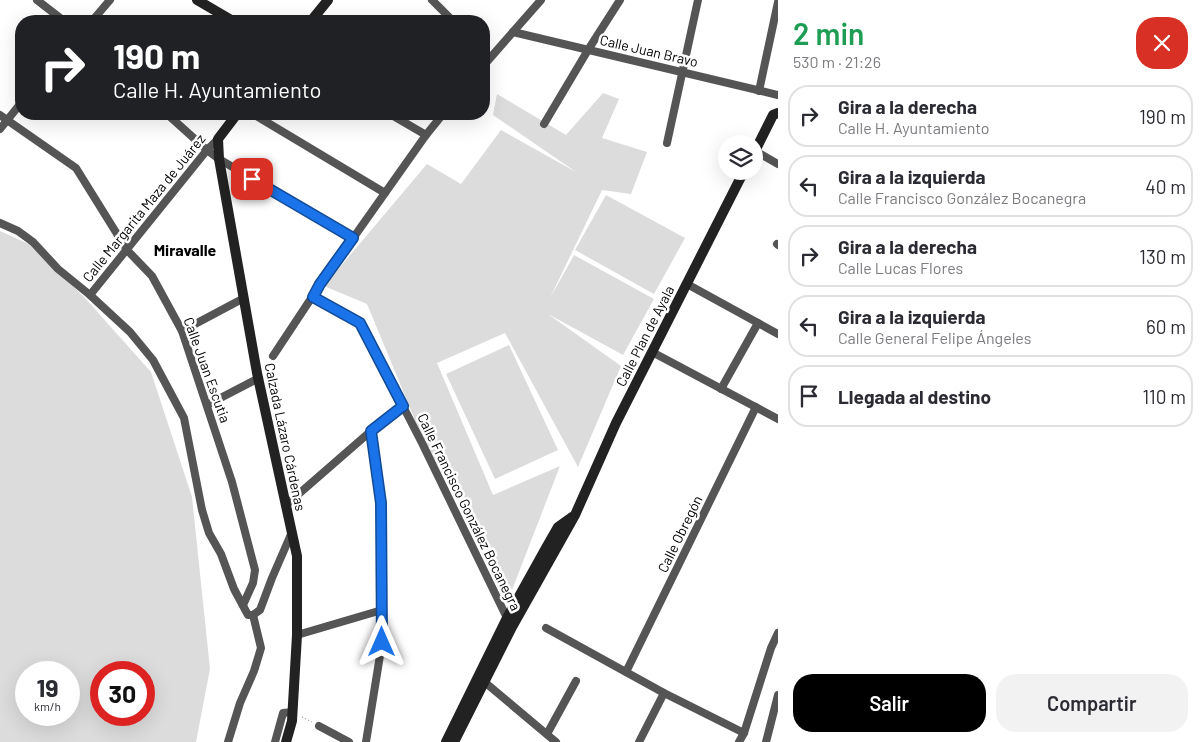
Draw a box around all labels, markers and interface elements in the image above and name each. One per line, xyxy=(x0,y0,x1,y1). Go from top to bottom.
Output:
text: 2 min xyxy=(793,15,864,51)
button: close xyxy=(1136,17,1188,69)
street label: Calle Juan Bravo xyxy=(598,31,700,70)
text: 190 m xyxy=(113,34,200,76)
icon: right xyxy=(30,35,95,100)
text: 530 m · 21:26 xyxy=(793,52,881,71)
text: Calle H. Ayuntamiento xyxy=(113,76,321,102)
text: Gira a la derecha xyxy=(838,95,977,118)
icon: right xyxy=(795,102,823,130)
text: 190 m xyxy=(1139,105,1186,128)
text: Calle H. Ayuntamiento xyxy=(838,118,990,137)
street label: Calle Margarita Maza de Juárez xyxy=(79,130,209,285)
map controls xyxy=(718,135,763,180)
button: layers xyxy=(718,135,763,180)
pin xyxy=(231,158,273,200)
icon: arrive xyxy=(238,165,266,193)
text: Gira a la izquierda xyxy=(838,165,986,188)
icon: left xyxy=(795,172,823,200)
text: 40 m xyxy=(1145,175,1186,198)
text: Calle Francisco González Bocanegra xyxy=(838,188,1086,207)
text: Gira a la derecha xyxy=(838,235,977,258)
district label: Miravalle xyxy=(154,240,217,259)
icon: right xyxy=(795,242,823,270)
text: 130 m xyxy=(1139,245,1186,268)
text: Calle Lucas Flores xyxy=(838,258,963,277)
street label: Calle Plan de Ayala xyxy=(612,282,677,389)
text: Gira a la izquierda xyxy=(838,305,986,328)
icon: left xyxy=(795,312,823,340)
street label: Calle Juan Escutia xyxy=(180,315,234,425)
text: 60 m xyxy=(1146,315,1186,338)
text: Calle General Felipe Ángeles xyxy=(838,328,1031,347)
street label: Calzada Lázaro Cárdenas xyxy=(261,361,310,513)
icon: arrive xyxy=(795,382,823,410)
text: Llegada al destino xyxy=(838,385,991,408)
text: 110 m xyxy=(1142,385,1186,408)
street label: Calle Francisco González Bocanegra xyxy=(414,410,525,613)
street label: Calle Obregón xyxy=(654,492,706,575)
position arrow xyxy=(355,615,407,667)
speed limit sign: 30 xyxy=(90,661,155,726)
text: 19 xyxy=(36,672,59,702)
button: Salir xyxy=(793,674,986,732)
button: Compartir xyxy=(996,674,1188,732)
text: km/h xyxy=(34,699,61,713)

